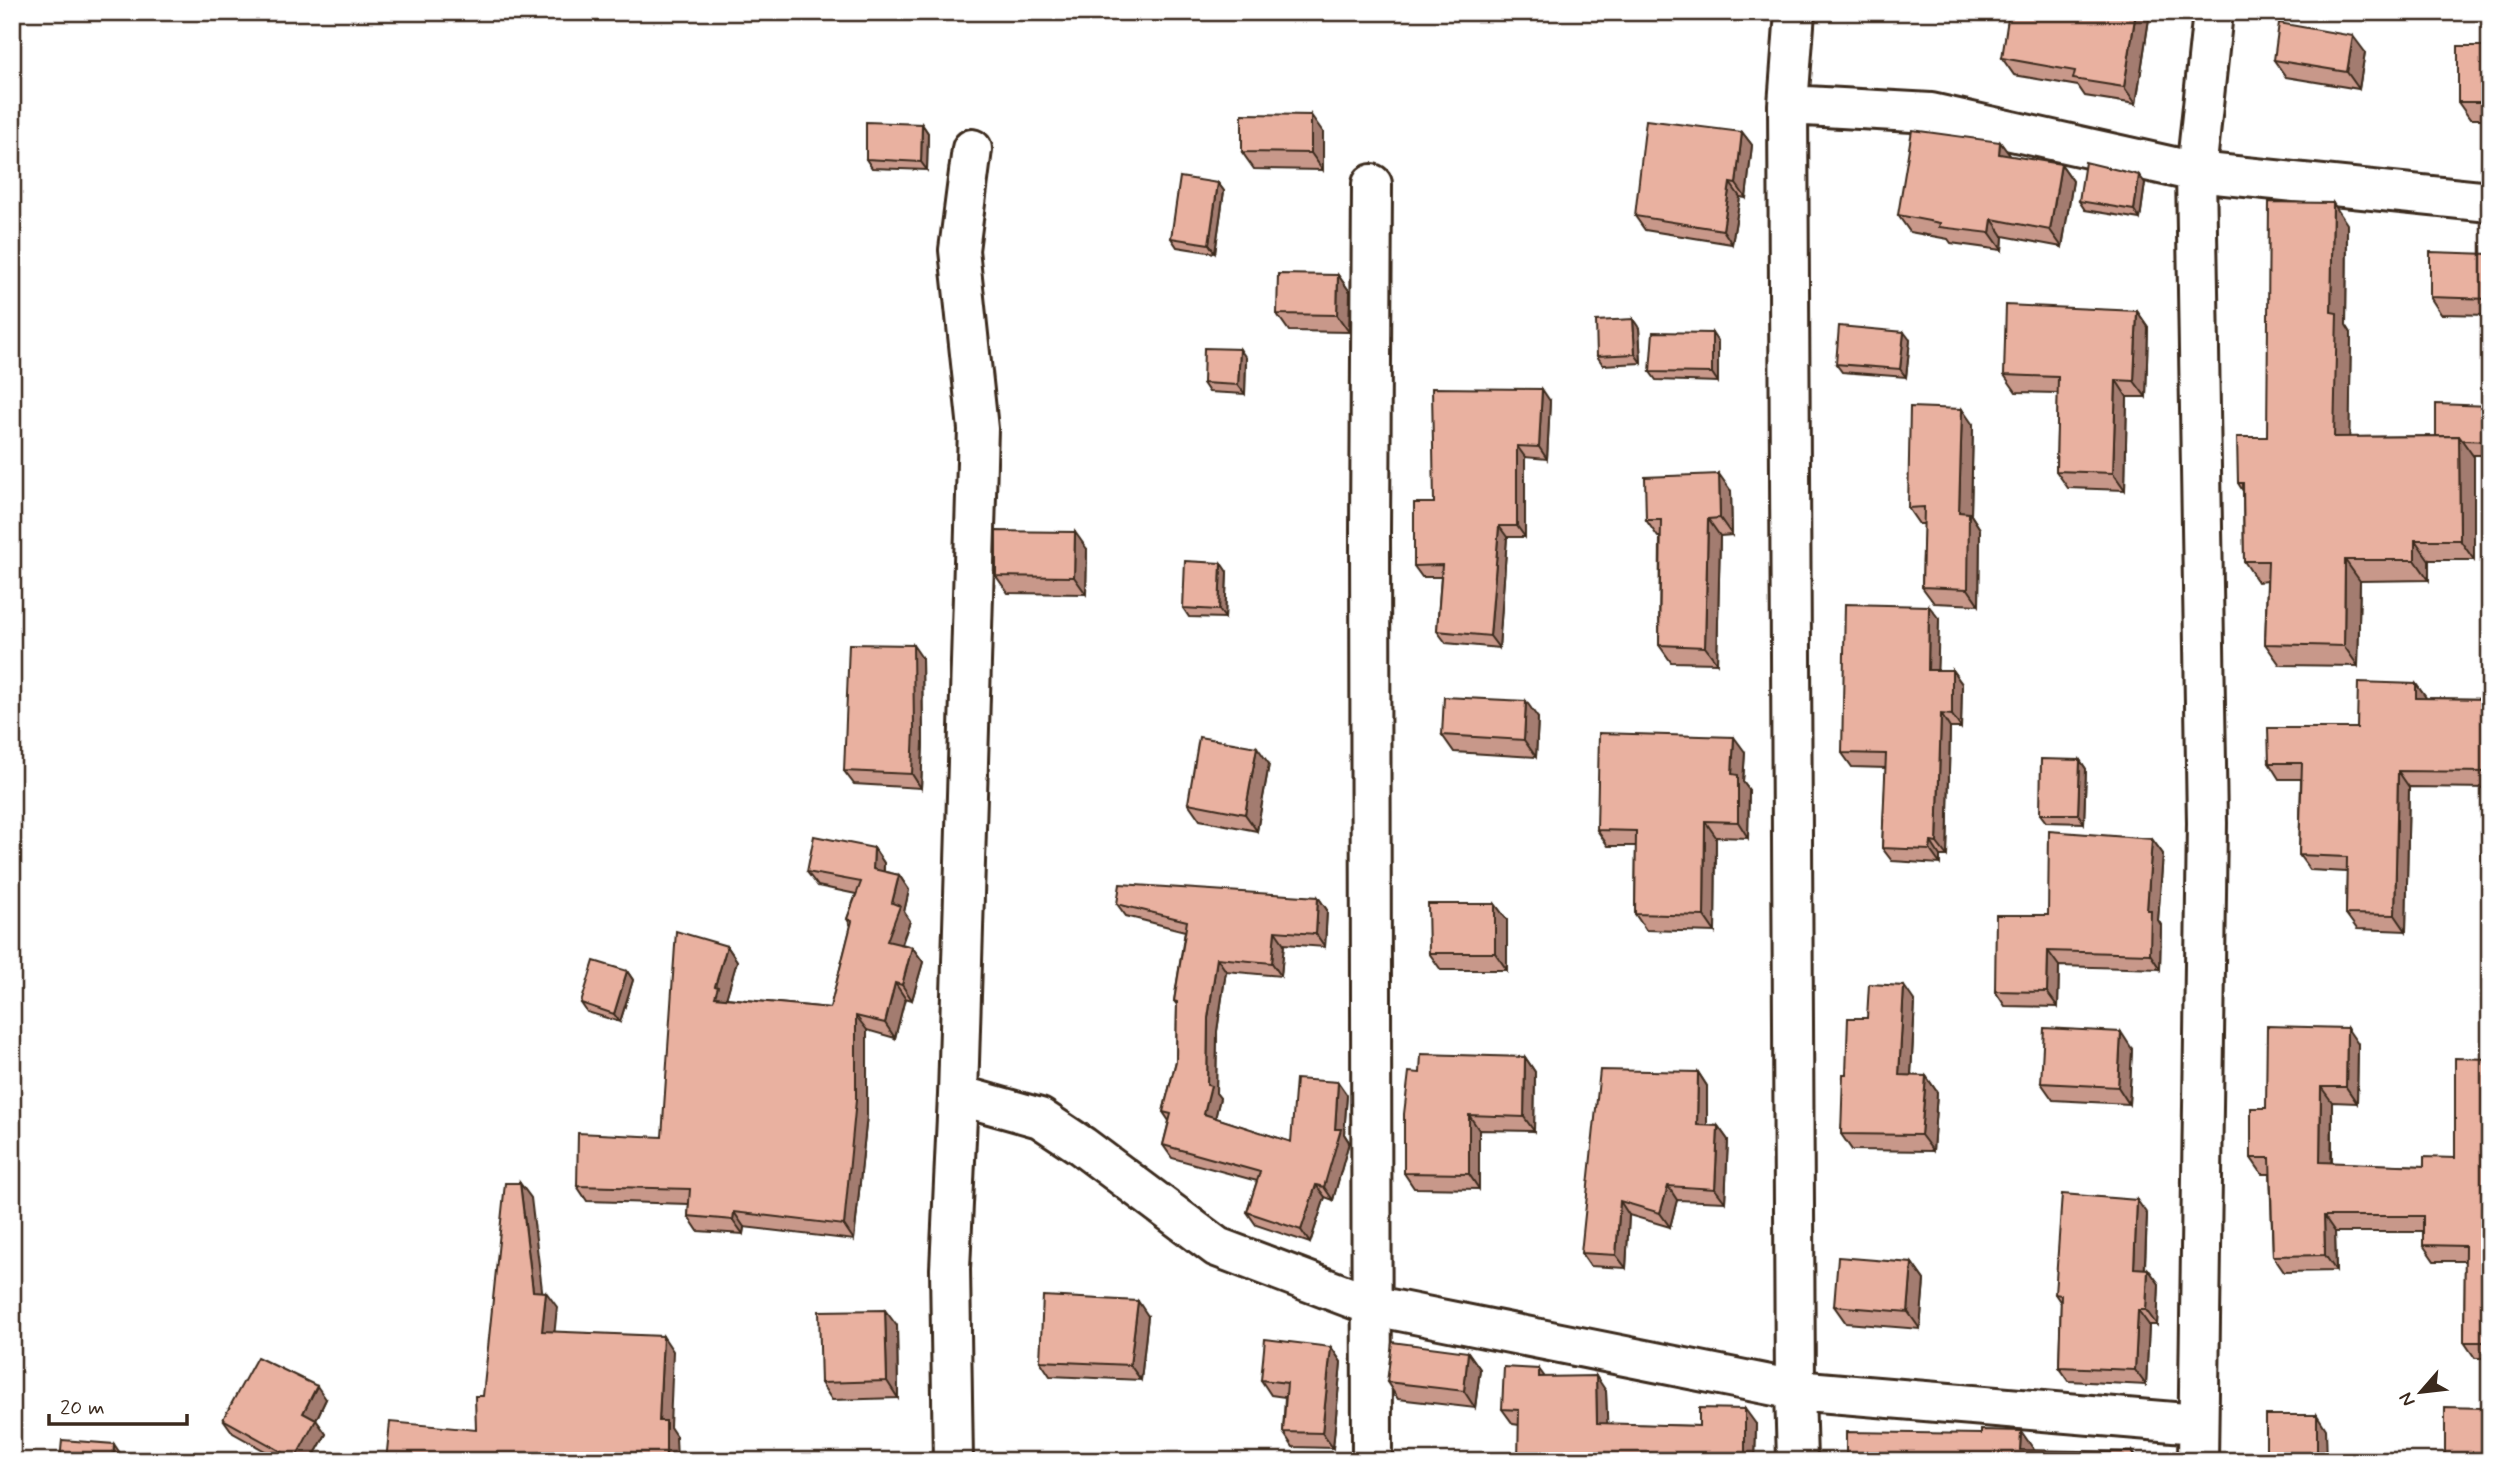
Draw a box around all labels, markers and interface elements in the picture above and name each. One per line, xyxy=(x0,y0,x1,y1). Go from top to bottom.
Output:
north arrow xyxy=(2386,1358,2456,1428)
scale bar xyxy=(49,1382,187,1426)
text: N xyxy=(2393,1388,2421,1411)
text: 20 m xyxy=(60,1394,105,1422)

